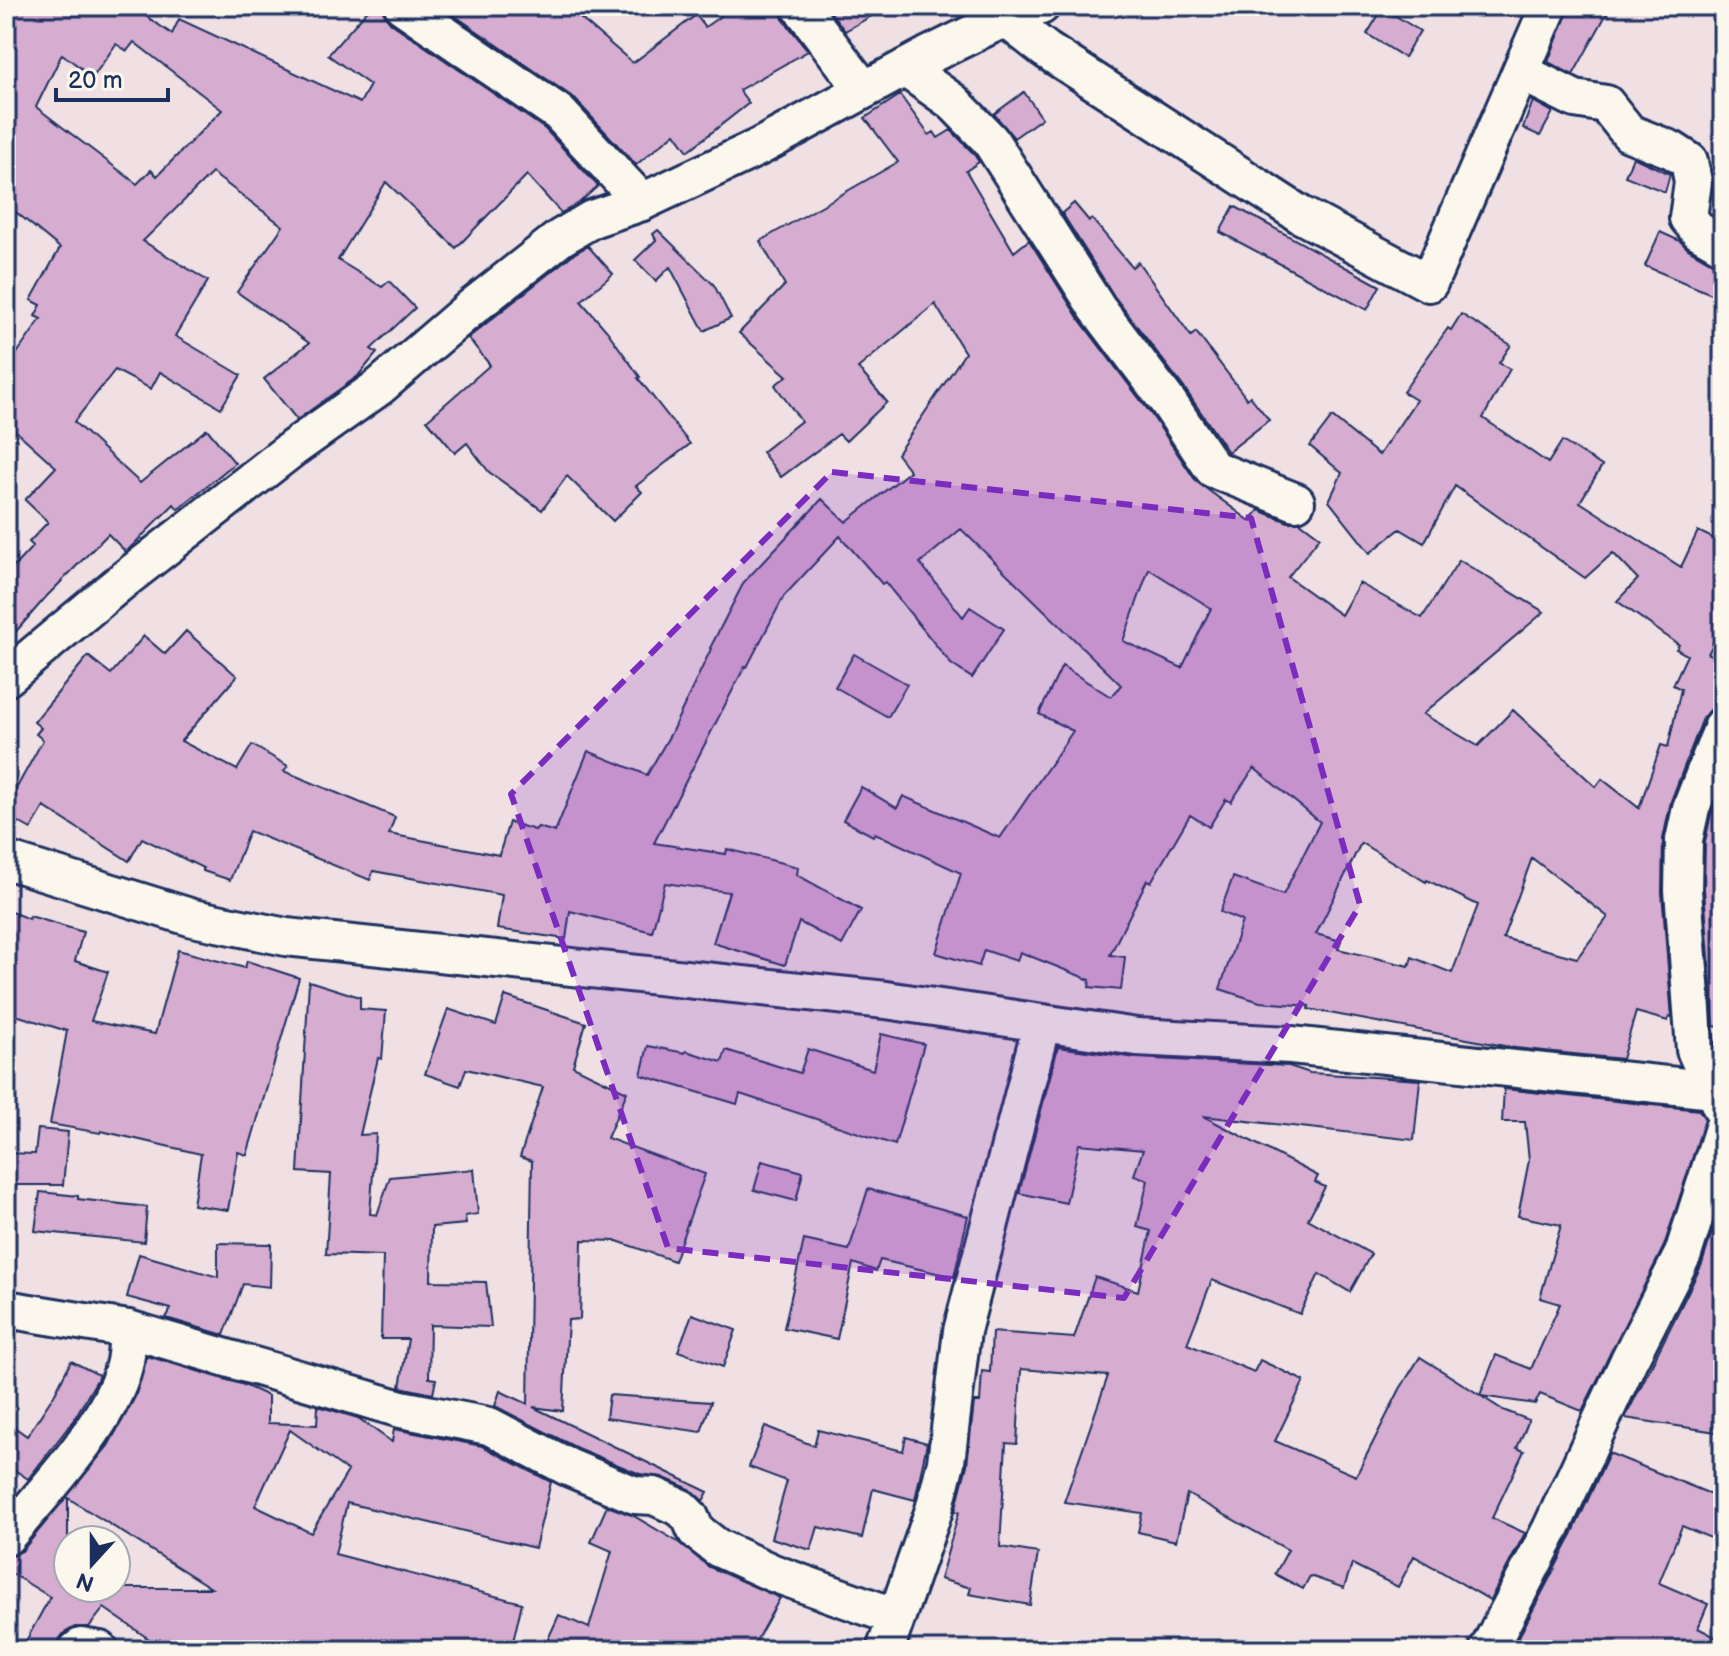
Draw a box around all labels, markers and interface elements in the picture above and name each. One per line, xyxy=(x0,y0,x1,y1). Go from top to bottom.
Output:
scale bar xyxy=(56,52,168,102)
text: 20 m xyxy=(68,66,123,95)
north arrow xyxy=(52,1524,132,1604)
text: N xyxy=(73,1566,98,1597)

